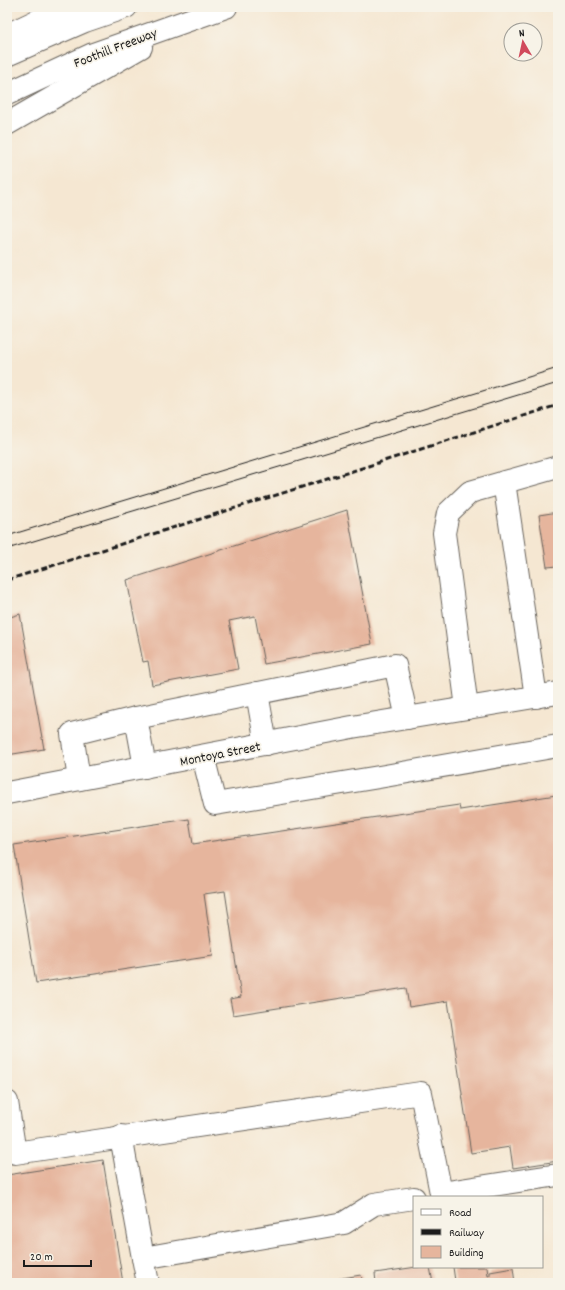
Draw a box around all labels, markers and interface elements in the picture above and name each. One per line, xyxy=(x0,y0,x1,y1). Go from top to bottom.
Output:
north arrow xyxy=(503,22,543,62)
street label: Foothill Freeway xyxy=(71,24,161,74)
text: N xyxy=(518,26,526,42)
street label: Montoya Street xyxy=(178,737,262,773)
legend xyxy=(413,1196,543,1268)
text: Road xyxy=(449,1205,471,1222)
text: Railway xyxy=(449,1225,485,1242)
scale bar xyxy=(24,1242,91,1268)
text: Building xyxy=(449,1245,484,1262)
text: 20 m xyxy=(30,1249,53,1266)

